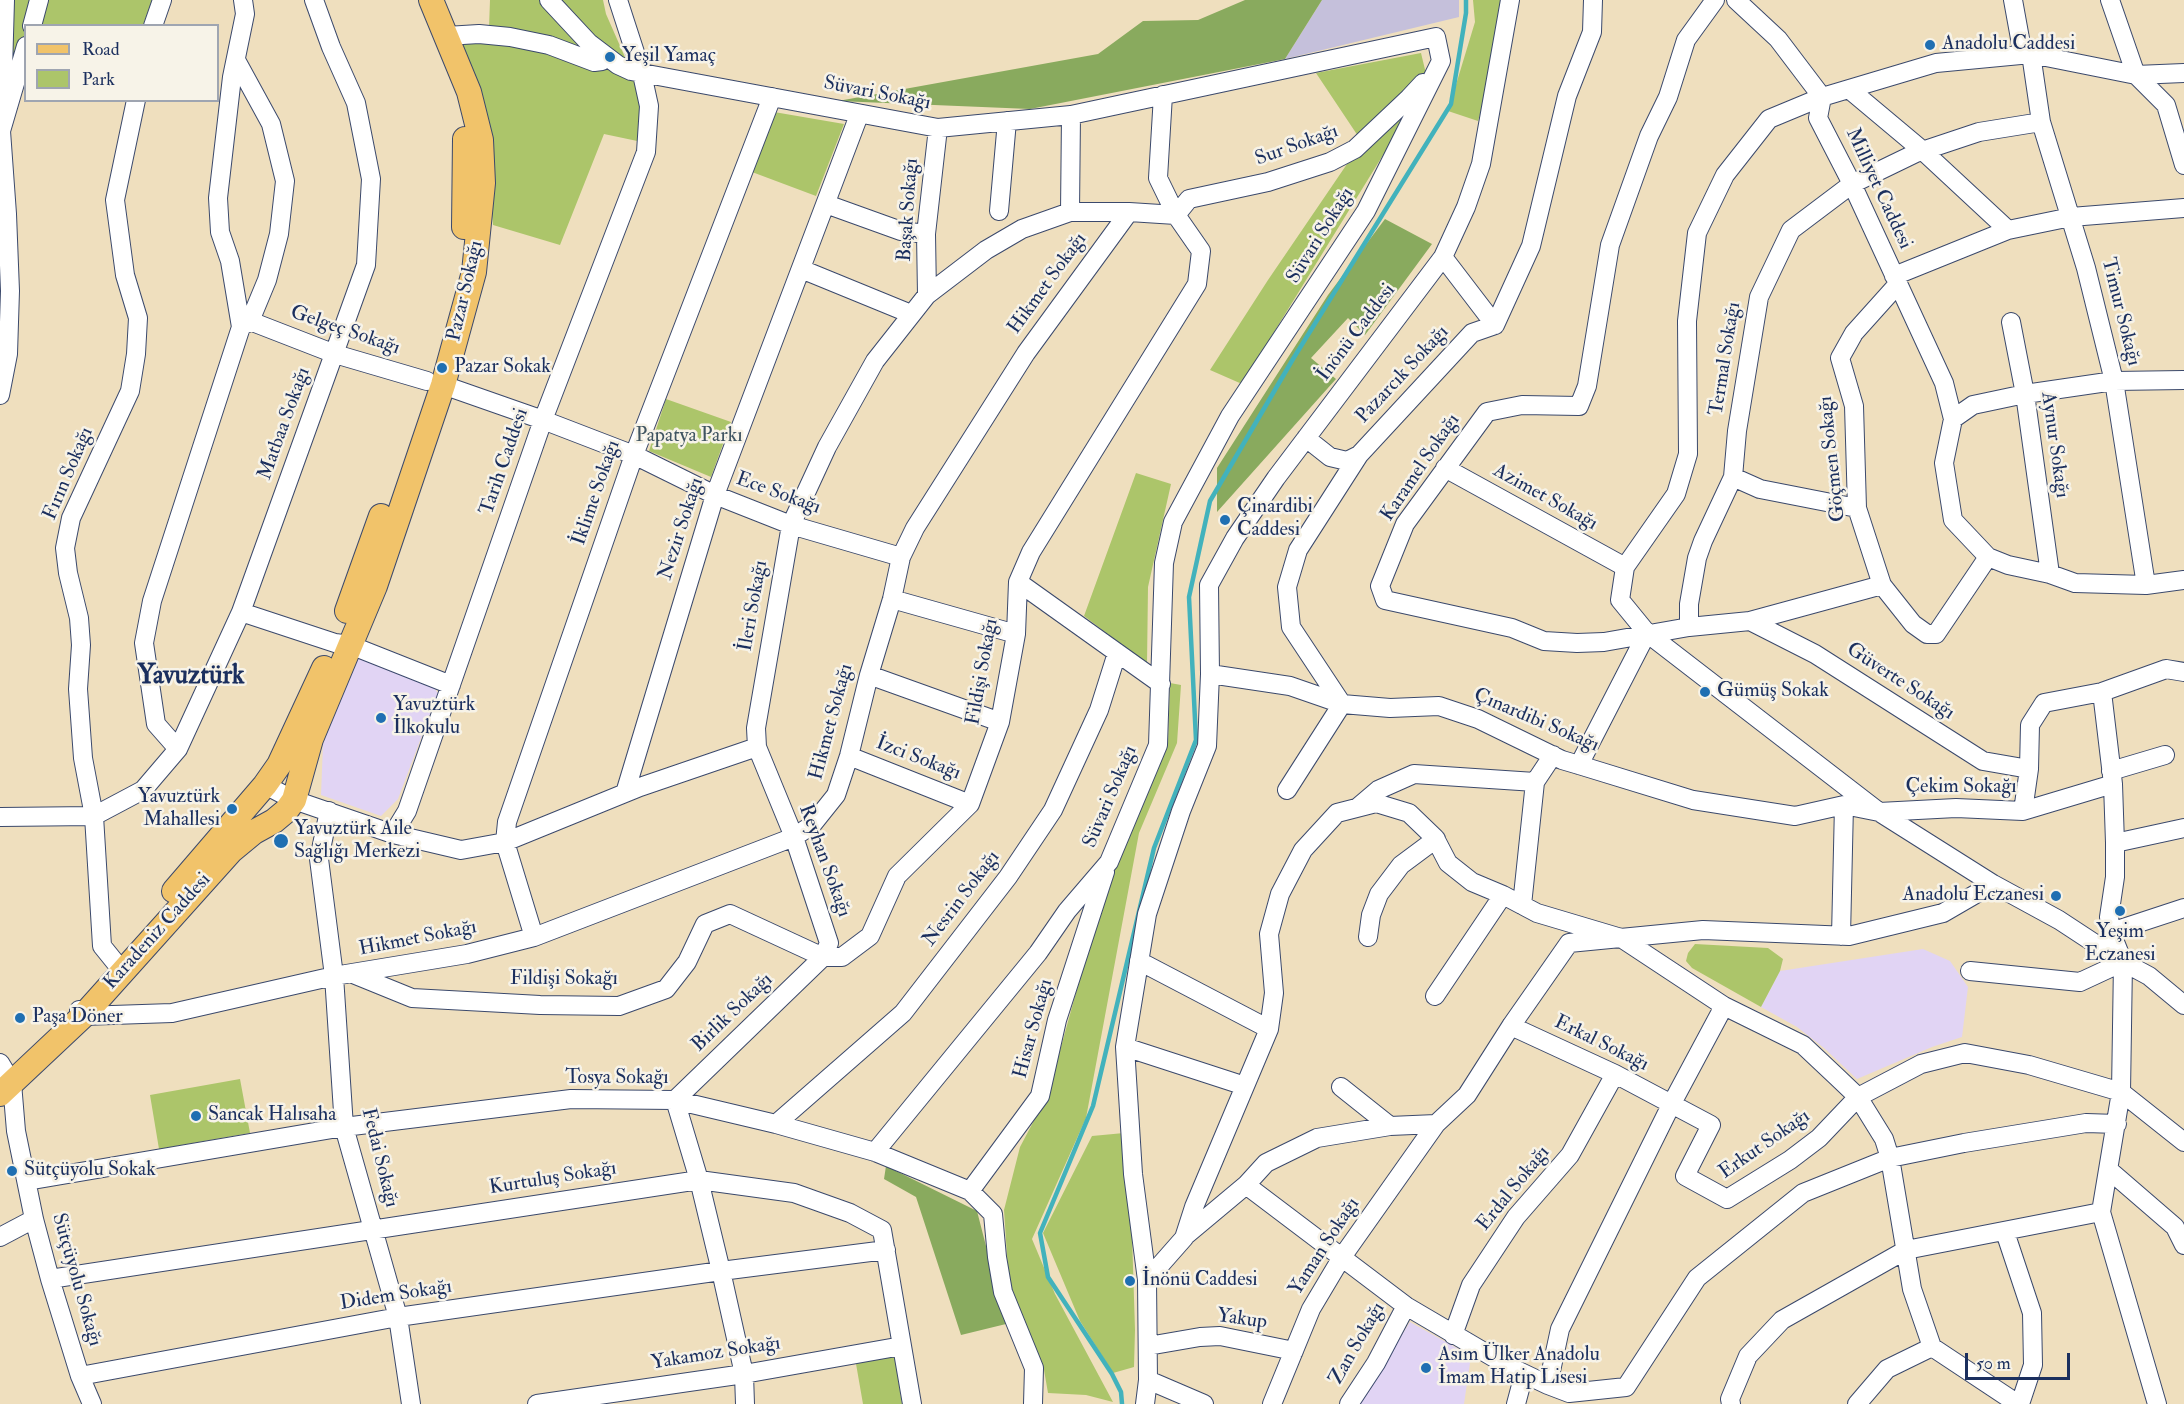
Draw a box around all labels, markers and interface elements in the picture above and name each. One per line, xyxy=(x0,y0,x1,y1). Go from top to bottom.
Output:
legend xyxy=(24,24,219,102)
place label: Anadolu Caddesi xyxy=(1942,33,2075,57)
text: Road xyxy=(82,38,120,61)
marker: Anadolu Caddesi xyxy=(1923,38,1937,52)
place label: Yeşil Yamaç xyxy=(622,45,716,69)
marker: Yeşil Yamaç xyxy=(603,50,617,64)
text: Park xyxy=(82,68,115,91)
street label: Süvari Sokağı xyxy=(821,72,933,116)
street label: Sur Sokağı xyxy=(1252,120,1342,172)
street label: Milliyet Caddesi xyxy=(1839,125,1917,253)
street label: Başak Sokağı xyxy=(893,157,925,263)
street label: Süvari Sokağı xyxy=(1282,184,1360,288)
street label: Hikmet Sokağı xyxy=(1003,229,1093,339)
street label: Pazar Sokağı xyxy=(443,238,489,344)
street label: Timur Sokağı xyxy=(2095,255,2145,369)
street label: İnönü Caddesi xyxy=(1313,280,1401,386)
street label: Termal Sokağı xyxy=(1705,300,1747,418)
street label: Gelgeç Sokağı xyxy=(287,301,403,361)
street label: Pazarcık Sokağı xyxy=(1351,321,1455,429)
place label: Pazar Sokak xyxy=(454,356,551,380)
marker: Pazar Sokak xyxy=(435,361,449,375)
street label: Matbaa Sokağı xyxy=(254,365,316,483)
street label: Aynur Sokağı xyxy=(2035,390,2073,500)
street label: Göçmen Sokağı xyxy=(1814,395,1852,523)
street label: Tarih Caddesi xyxy=(476,405,534,519)
street label: Karamel Sokağı xyxy=(1376,410,1466,526)
street label: Fırın Sokağı xyxy=(39,424,99,524)
park label: Papatya Parkı xyxy=(635,425,743,449)
street label: İklime Sokağı xyxy=(568,437,626,549)
street label: Azimet Sokağı xyxy=(1489,459,1601,537)
street label: Ece Sokağı xyxy=(732,468,824,520)
street label: Nezir Sokağı xyxy=(654,475,710,583)
place label: Çinardibi Caddesi xyxy=(1237,496,1313,543)
marker: Çinardibi Caddesi xyxy=(1218,513,1232,527)
street label: İleri Sokağı xyxy=(734,559,774,653)
street label: Fildişi Sokağı xyxy=(962,617,1004,727)
street label: Güverte Sokağı xyxy=(1842,638,1958,726)
district label: Yavuztürk xyxy=(137,661,245,693)
street label: Hikmet Sokağı xyxy=(805,661,859,783)
place label: Gümüş Sokak xyxy=(1717,680,1829,704)
street label: Çınardibi Sokağı xyxy=(1470,684,1602,758)
marker: Gümüş Sokak xyxy=(1698,685,1712,699)
place label: Yavuztürk İlkokulu xyxy=(393,694,475,741)
marker: Yavuztürk İlkokulu xyxy=(374,711,388,725)
street label: İzci Sokağı xyxy=(872,732,964,786)
street label: Süvari Sokağı xyxy=(1079,742,1143,852)
street label: Çekim Sokağı xyxy=(1905,776,2017,800)
place label: Yavuztürk Mahallesi xyxy=(138,786,220,833)
street label: Reyhan Sokağı xyxy=(793,801,855,921)
marker: Yavuztürk Mahallesi xyxy=(225,802,239,816)
place label: Yavuztürk Aile Sağlığı Merkezi xyxy=(294,818,420,865)
marker: Yavuztürk Aile Sağlığı Merkezi xyxy=(272,832,290,850)
street label: Nesrin Sokağı xyxy=(918,846,1006,952)
street label: Karadeniz Caddesi xyxy=(99,869,217,995)
place label: Anadolu Eczanesi xyxy=(1903,884,2044,908)
marker: Anadolu Eczanesi xyxy=(2049,889,2063,903)
marker: Yeşim Eczanesi xyxy=(2113,904,2127,918)
street label: Hikmet Sokağı xyxy=(357,916,479,962)
place label: Yeşim Eczanesi xyxy=(2084,921,2156,968)
street label: Fildişi Sokağı xyxy=(510,968,618,992)
street label: Birlik Sokağı xyxy=(687,968,779,1058)
street label: Hisar Sokağı xyxy=(1009,977,1059,1081)
place label: Paşa Döner xyxy=(32,1006,123,1030)
marker: Paşa Döner xyxy=(13,1011,27,1025)
street label: Erkal Sokağı xyxy=(1550,1011,1652,1077)
street label: Tosya Sokağı xyxy=(565,1067,669,1091)
place label: Sancak Halısaha xyxy=(208,1104,337,1128)
street label: Erkut Sokağı xyxy=(1715,1105,1815,1185)
street label: Fedai Sokağı xyxy=(355,1106,403,1210)
marker: Sancak Halısaha xyxy=(189,1109,203,1123)
street label: Erdal Sokağı xyxy=(1472,1142,1556,1236)
street label: Kurtuluş Sokağı xyxy=(488,1157,618,1201)
place label: Sütçüyolu Sokak xyxy=(24,1159,156,1183)
marker: Sütçüyolu Sokak xyxy=(5,1164,19,1178)
street label: Yaman Sokağı xyxy=(1284,1194,1366,1300)
street label: Sütçüyolu Sokağı xyxy=(46,1211,106,1349)
place label: İnönü Caddesi xyxy=(1142,1269,1258,1293)
marker: İnönü Caddesi xyxy=(1123,1274,1137,1288)
street label: Didem Sokağı xyxy=(338,1275,454,1317)
street label: Zan Sokağı xyxy=(1325,1299,1391,1389)
street label: Yakup xyxy=(1216,1305,1268,1335)
street label: Yakamoz Sokağı xyxy=(650,1332,782,1376)
scale bar xyxy=(1968,1341,2073,1379)
place label: Asım Ülker Anadolu İmam Hatip Lisesi xyxy=(1438,1344,1600,1391)
text: 50 m xyxy=(1976,1352,2011,1375)
marker: Asım Ülker Anadolu İmam Hatip Lisesi xyxy=(1419,1361,1433,1375)

